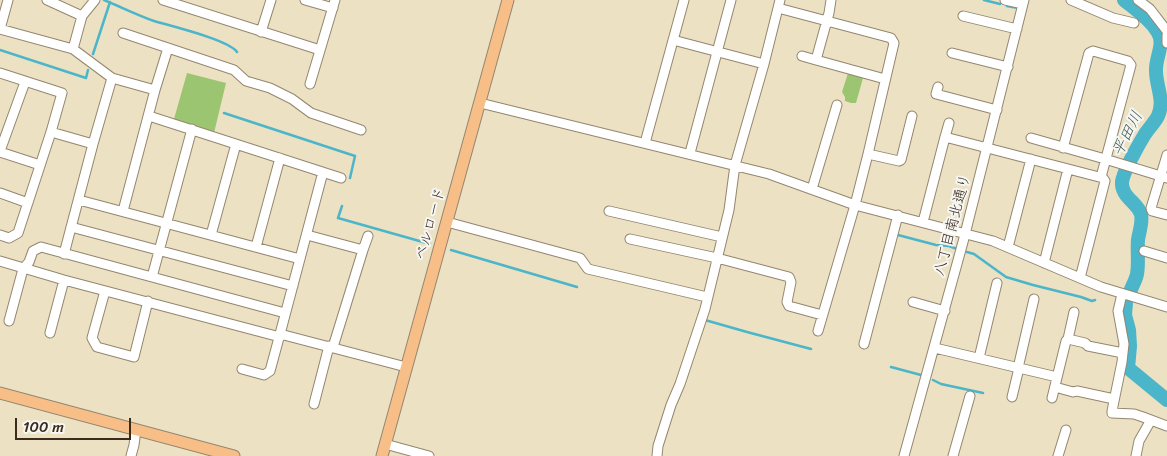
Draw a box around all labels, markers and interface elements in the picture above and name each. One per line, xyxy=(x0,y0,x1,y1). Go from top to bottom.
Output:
water label: 平田川 xyxy=(1109,108,1147,160)
street label: 八丁目南北通り xyxy=(931,172,975,278)
street label: ベルロード xyxy=(412,185,450,263)
scale bar xyxy=(18,408,134,440)
text: 100 m xyxy=(23,414,64,440)

